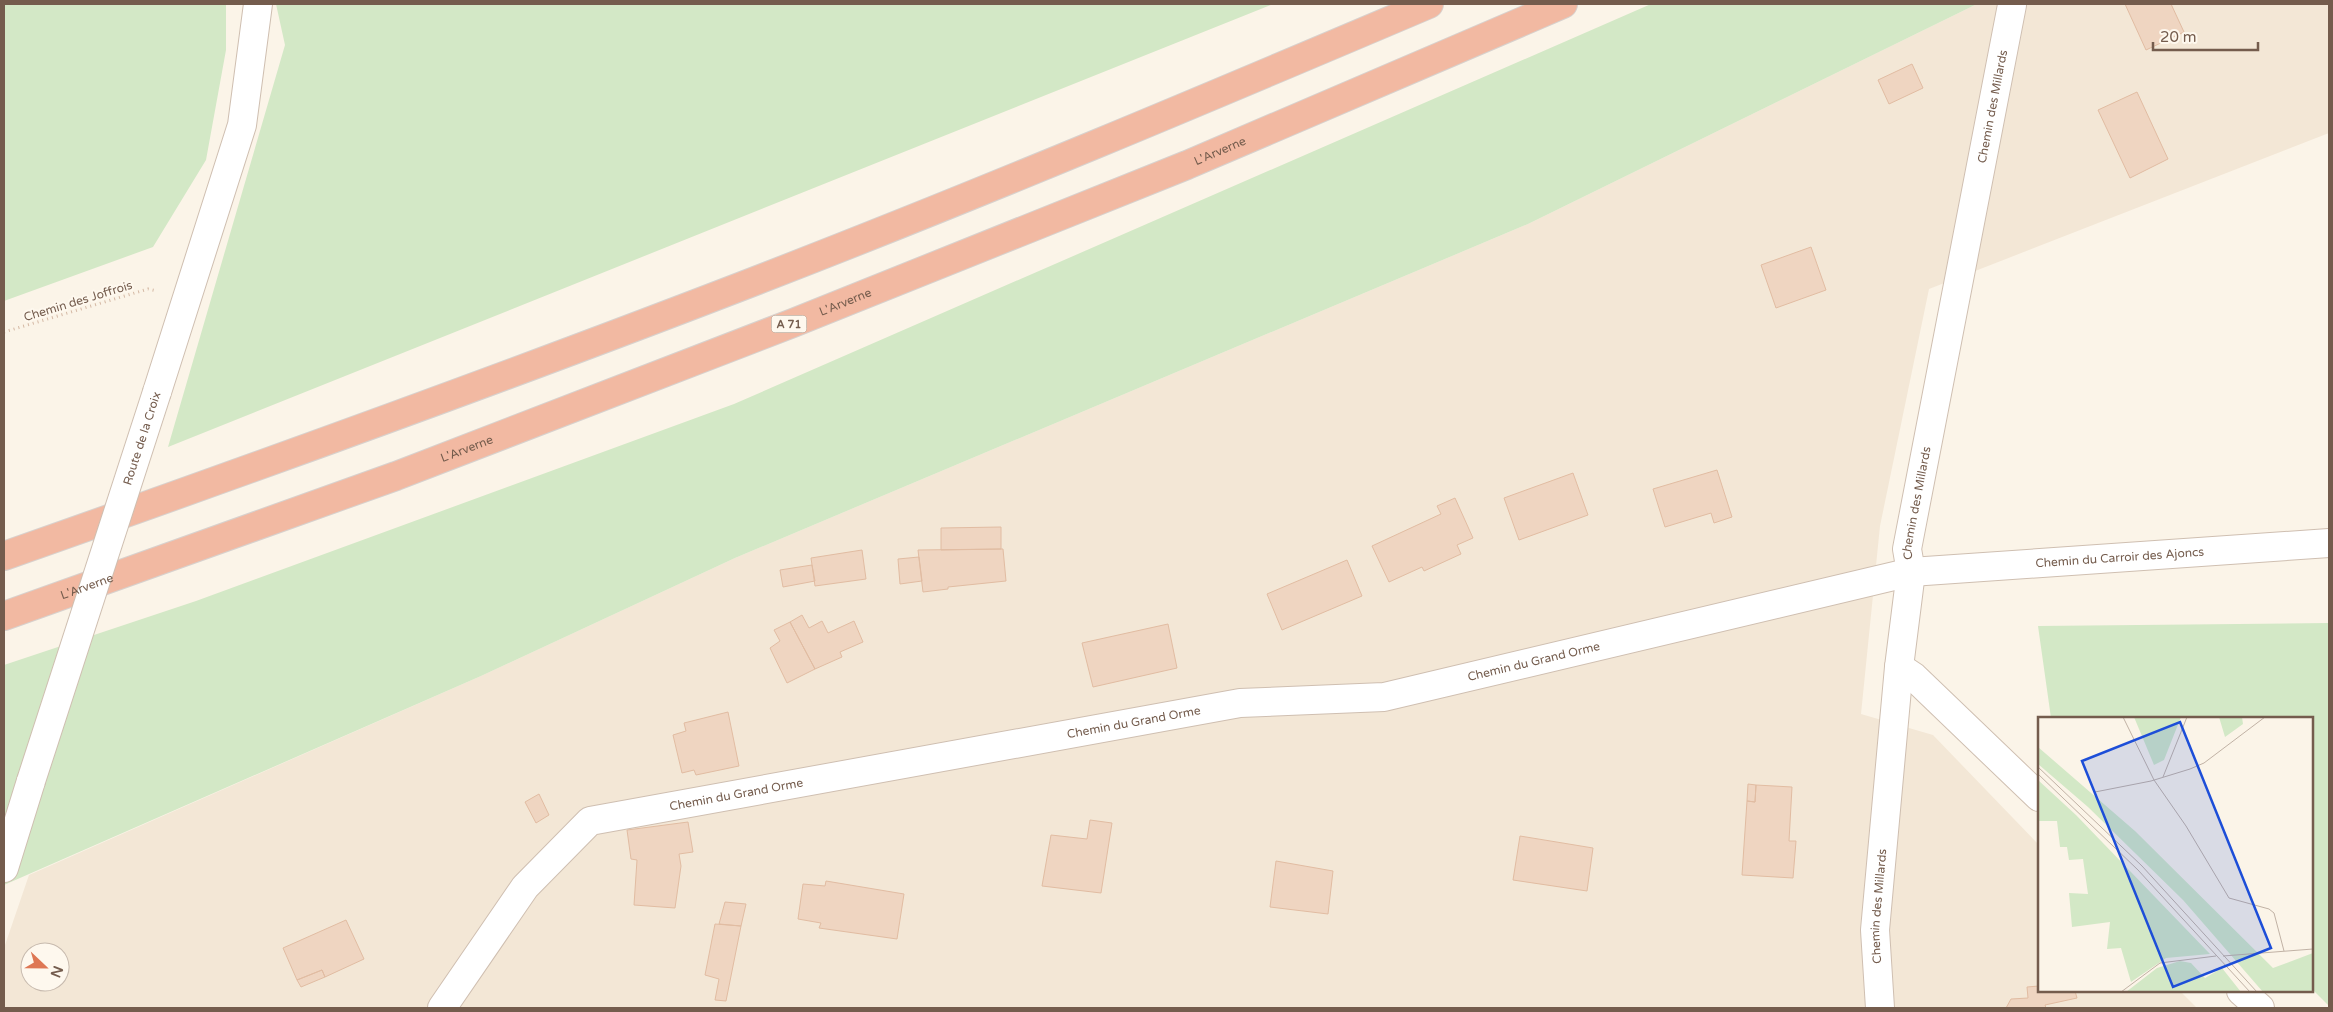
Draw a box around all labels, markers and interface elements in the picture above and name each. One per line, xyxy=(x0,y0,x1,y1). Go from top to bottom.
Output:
scale bar xyxy=(2153,20,2258,52)
text: 20 m xyxy=(2160,28,2197,46)
street label: Chemin des Millards xyxy=(1975,48,2010,164)
street label: L'Arverne xyxy=(1192,134,1248,168)
street label: Chemin des Joffrois xyxy=(22,278,134,324)
street label: L'Arverne xyxy=(817,285,874,319)
road number: A 71 xyxy=(772,316,806,332)
street label: Route de la Croix xyxy=(120,390,164,487)
street label: L'Arverne xyxy=(439,432,495,465)
street label: Chemin des Millards xyxy=(1900,445,1934,561)
street label: Chemin du Carroir des Ajoncs xyxy=(2035,545,2205,570)
street label: L'Arverne xyxy=(59,571,115,602)
street label: Chemin du Grand Orme xyxy=(1466,639,1601,684)
street label: Chemin du Grand Orme xyxy=(1066,703,1202,741)
inset map xyxy=(2038,717,2313,992)
street label: Chemin du Grand Orme xyxy=(668,775,804,813)
street label: Chemin des Millards xyxy=(1868,848,1889,964)
north arrow xyxy=(20,942,70,992)
text: N xyxy=(47,963,67,980)

